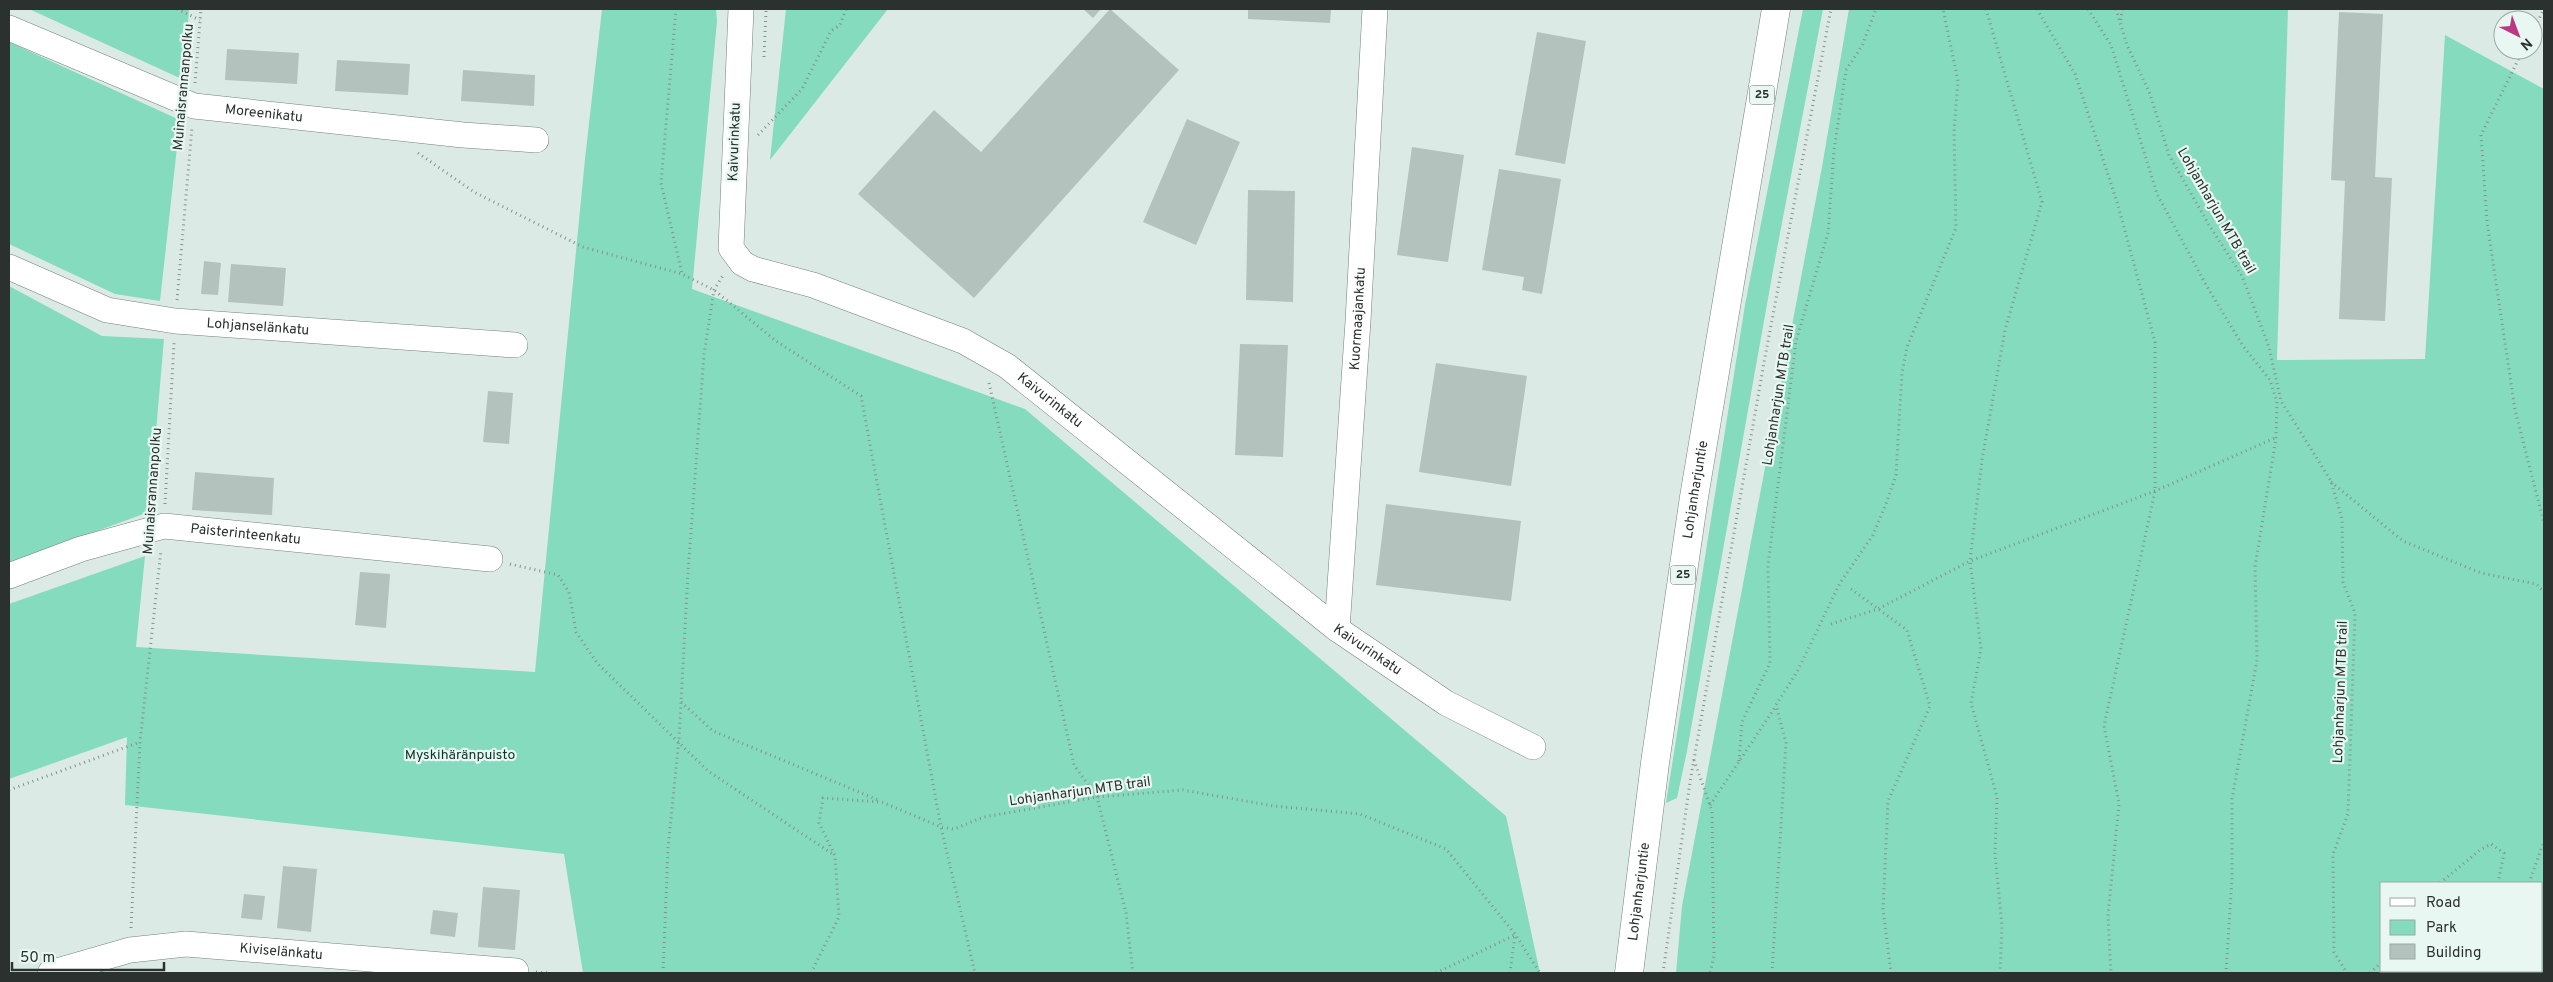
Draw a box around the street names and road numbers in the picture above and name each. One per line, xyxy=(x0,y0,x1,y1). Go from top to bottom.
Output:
street label: Muinaisrannanpolku xyxy=(170,23,198,151)
road number: 25 xyxy=(1750,86,1774,104)
street label: Moreenikatu xyxy=(224,101,304,126)
street label: Kaivurinkatu xyxy=(725,102,745,182)
street label: Lohjanharjun MTB trail xyxy=(2173,145,2259,277)
street label: Kuormaajankatu xyxy=(1346,267,1369,371)
street label: Lohjanselänkatu xyxy=(206,315,310,339)
street label: Lohjanharjun MTB trail xyxy=(1759,323,1799,467)
street label: Kaivurinkatu xyxy=(1014,369,1086,431)
street label: Muinaisrannanpolku xyxy=(140,427,166,555)
street label: Lohjanharjuntie xyxy=(1679,439,1712,540)
street label: Paisterinteenkatu xyxy=(189,520,302,548)
road number: 25 xyxy=(1670,566,1696,584)
street label: Kaivurinkatu xyxy=(1330,620,1405,679)
street label: Lohjanharjun MTB trail xyxy=(2330,620,2352,764)
street label: Lohjanharjun MTB trail xyxy=(1008,774,1152,810)
street label: Lohjanharjuntie xyxy=(1625,841,1654,942)
street label: Kiviselänkatu xyxy=(239,940,323,964)

